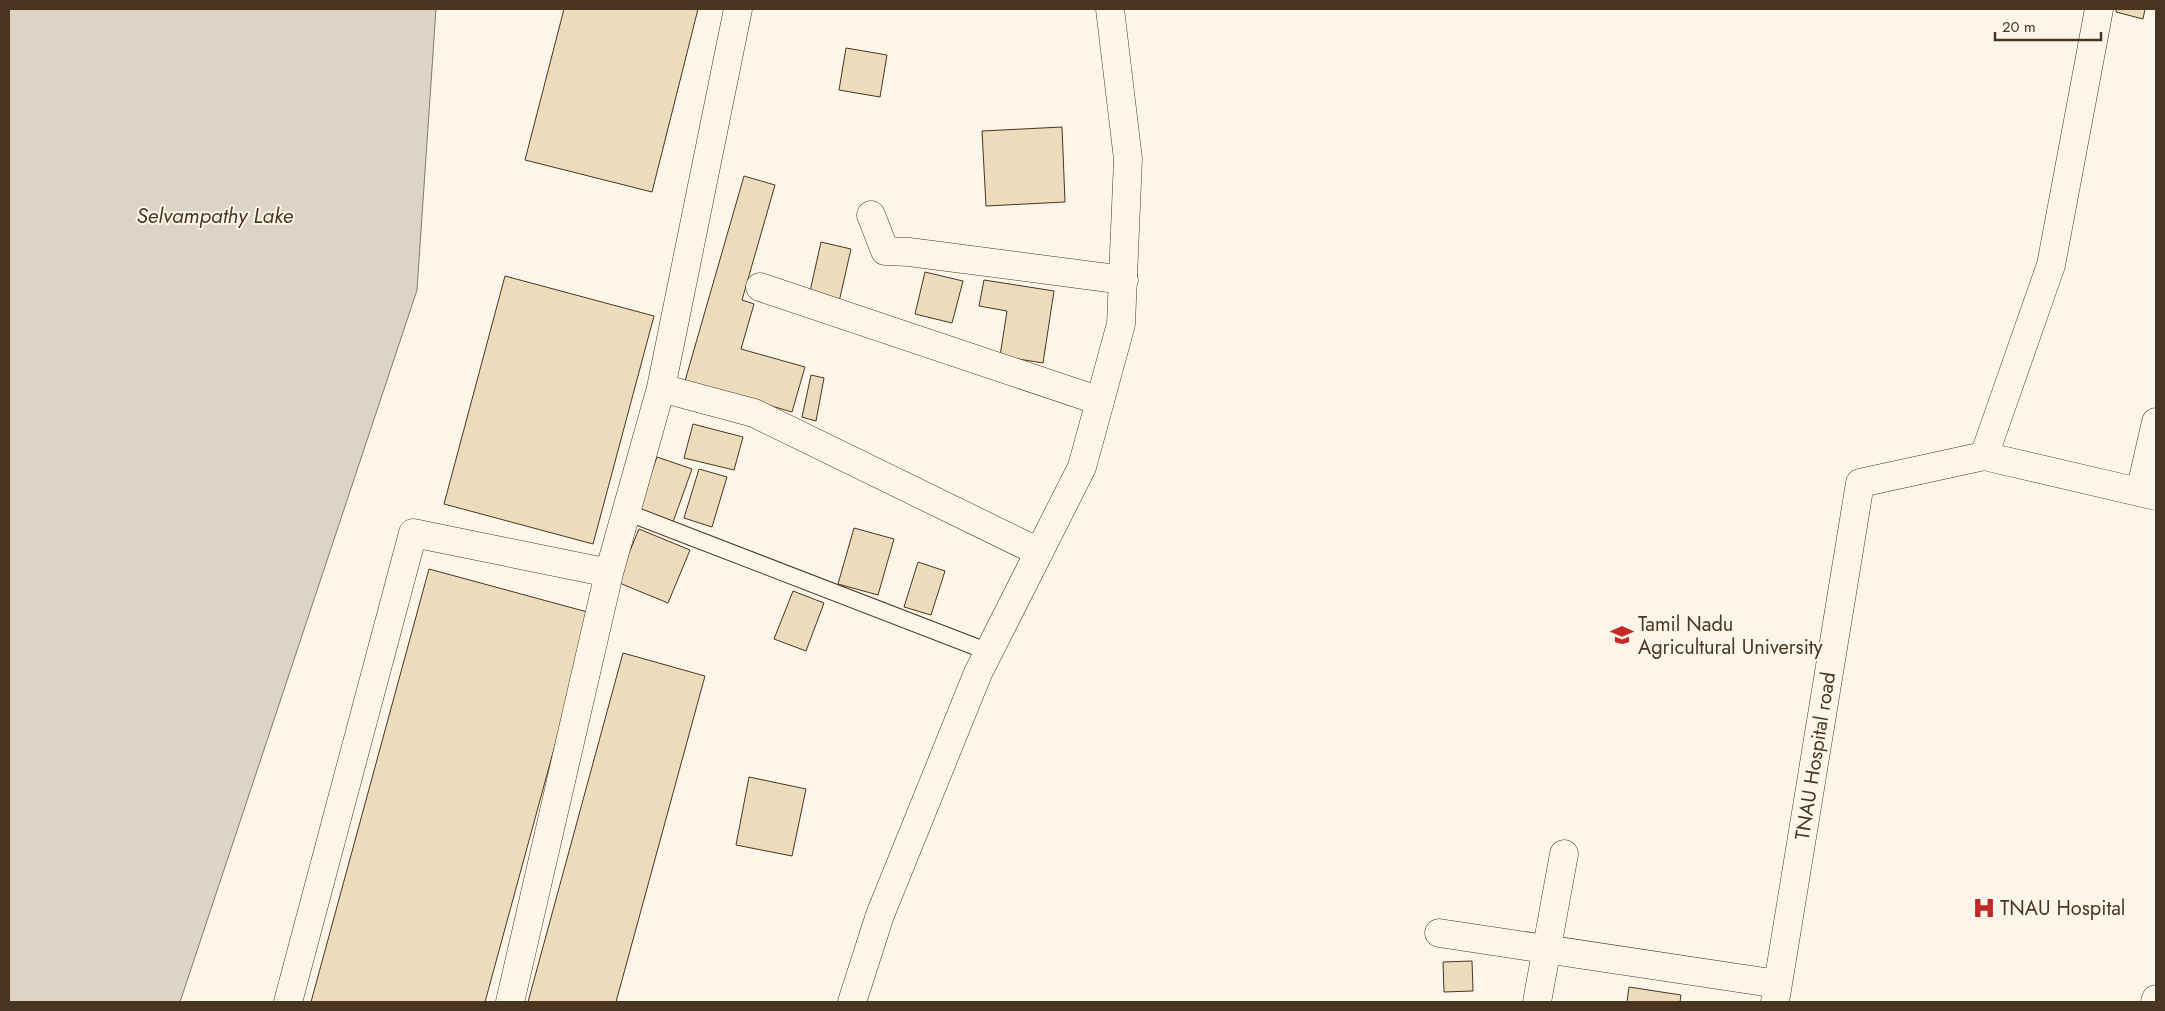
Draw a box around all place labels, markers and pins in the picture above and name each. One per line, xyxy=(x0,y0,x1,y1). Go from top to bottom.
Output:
place label: Tamil Nadu Agricultural University xyxy=(1638,610,1823,662)
school or university icon: Tamil Nadu Agricultural University xyxy=(1609,622,1635,648)
place label: TNAU Hospital xyxy=(2000,894,2125,923)
hospital icon: TNAU Hospital xyxy=(1971,895,1997,921)

